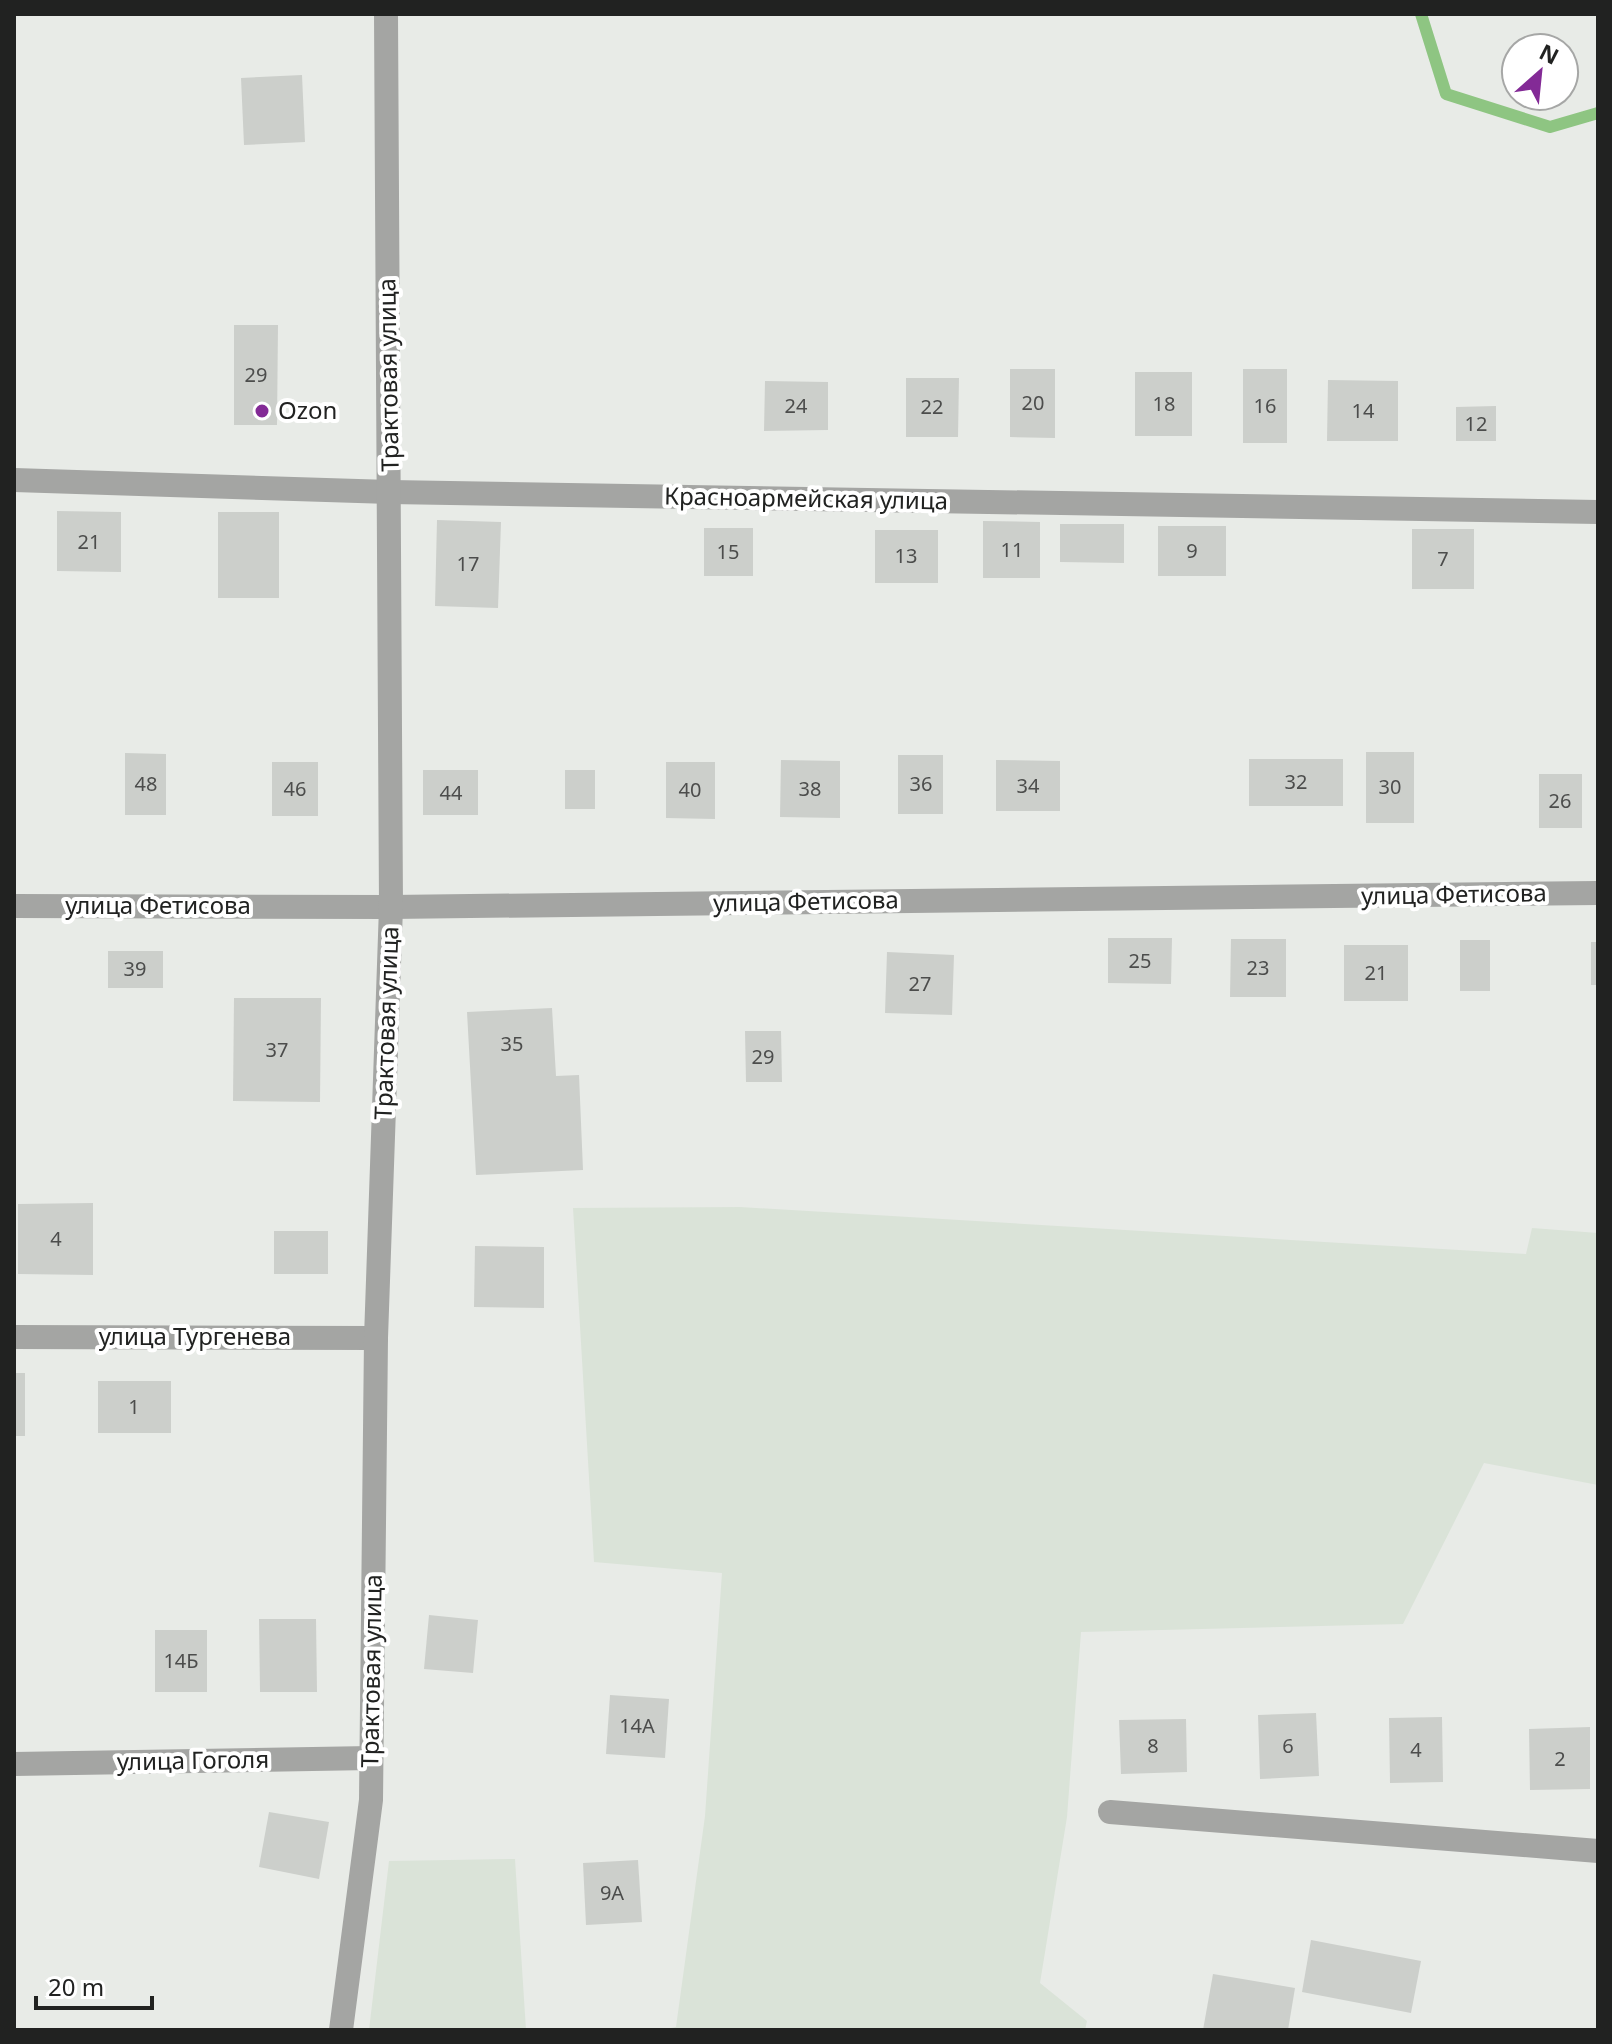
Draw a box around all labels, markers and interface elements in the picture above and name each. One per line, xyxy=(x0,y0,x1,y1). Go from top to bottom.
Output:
north arrow xyxy=(1500,32,1580,112)
text: N xyxy=(1535,36,1564,71)
street label: Трактовая улица xyxy=(369,278,406,472)
house number: 29 xyxy=(245,361,267,388)
house number: 20 xyxy=(1022,389,1044,416)
house number: 18 xyxy=(1153,390,1175,417)
house number: 24 xyxy=(785,392,808,419)
house number: 16 xyxy=(1254,392,1276,419)
place label: Ozon xyxy=(278,393,337,426)
house number: 22 xyxy=(921,393,943,420)
house number: 14 xyxy=(1352,397,1375,424)
marker: Ozon xyxy=(253,402,271,420)
house number: 12 xyxy=(1465,410,1487,437)
street label: Красноармейская улица xyxy=(664,479,948,516)
house number: 21 xyxy=(78,528,100,555)
house number: 11 xyxy=(1001,536,1023,563)
house number: 9 xyxy=(1186,537,1198,564)
house number: 15 xyxy=(717,538,739,565)
house number: 13 xyxy=(895,542,917,569)
house number: 7 xyxy=(1437,545,1449,572)
house number: 17 xyxy=(457,550,479,577)
house number: 32 xyxy=(1285,768,1307,795)
house number: 48 xyxy=(135,770,157,797)
house number: 36 xyxy=(910,770,932,797)
house number: 34 xyxy=(1017,772,1040,799)
house number: 30 xyxy=(1379,773,1401,800)
house number: 46 xyxy=(284,775,306,802)
house number: 38 xyxy=(799,775,821,802)
house number: 40 xyxy=(679,776,701,803)
house number: 44 xyxy=(440,779,463,806)
house number: 26 xyxy=(1549,787,1571,814)
street label: улица Фетисова xyxy=(1361,875,1547,912)
street label: улица Фетисова xyxy=(713,882,899,919)
street label: улица Фетисова xyxy=(65,888,251,921)
street label: Трактовая улица xyxy=(366,926,405,1120)
house number: 25 xyxy=(1129,947,1151,974)
house number: 23 xyxy=(1247,954,1269,981)
house number: 39 xyxy=(124,955,146,982)
house number: 21 xyxy=(1365,959,1387,986)
house number: 27 xyxy=(909,970,931,997)
house number: 35 xyxy=(501,1030,523,1057)
house number: 37 xyxy=(266,1036,288,1063)
house number: 29 xyxy=(752,1043,774,1070)
house number: 4 xyxy=(50,1225,62,1252)
street label: улица Тургенева xyxy=(99,1319,291,1352)
house number: 1 xyxy=(128,1393,140,1420)
street label: Трактовая улица xyxy=(352,1574,389,1768)
house number: 14Б xyxy=(163,1647,199,1674)
house number: 14А xyxy=(619,1712,655,1739)
house number: 8 xyxy=(1147,1732,1159,1759)
house number: 6 xyxy=(1282,1732,1294,1759)
house number: 4 xyxy=(1410,1736,1422,1763)
street label: улица Гоголя xyxy=(117,1742,269,1777)
house number: 2 xyxy=(1554,1745,1566,1772)
house number: 9А xyxy=(600,1879,624,1906)
scale bar xyxy=(36,1960,152,2010)
text: 20 m xyxy=(48,1970,104,2003)

